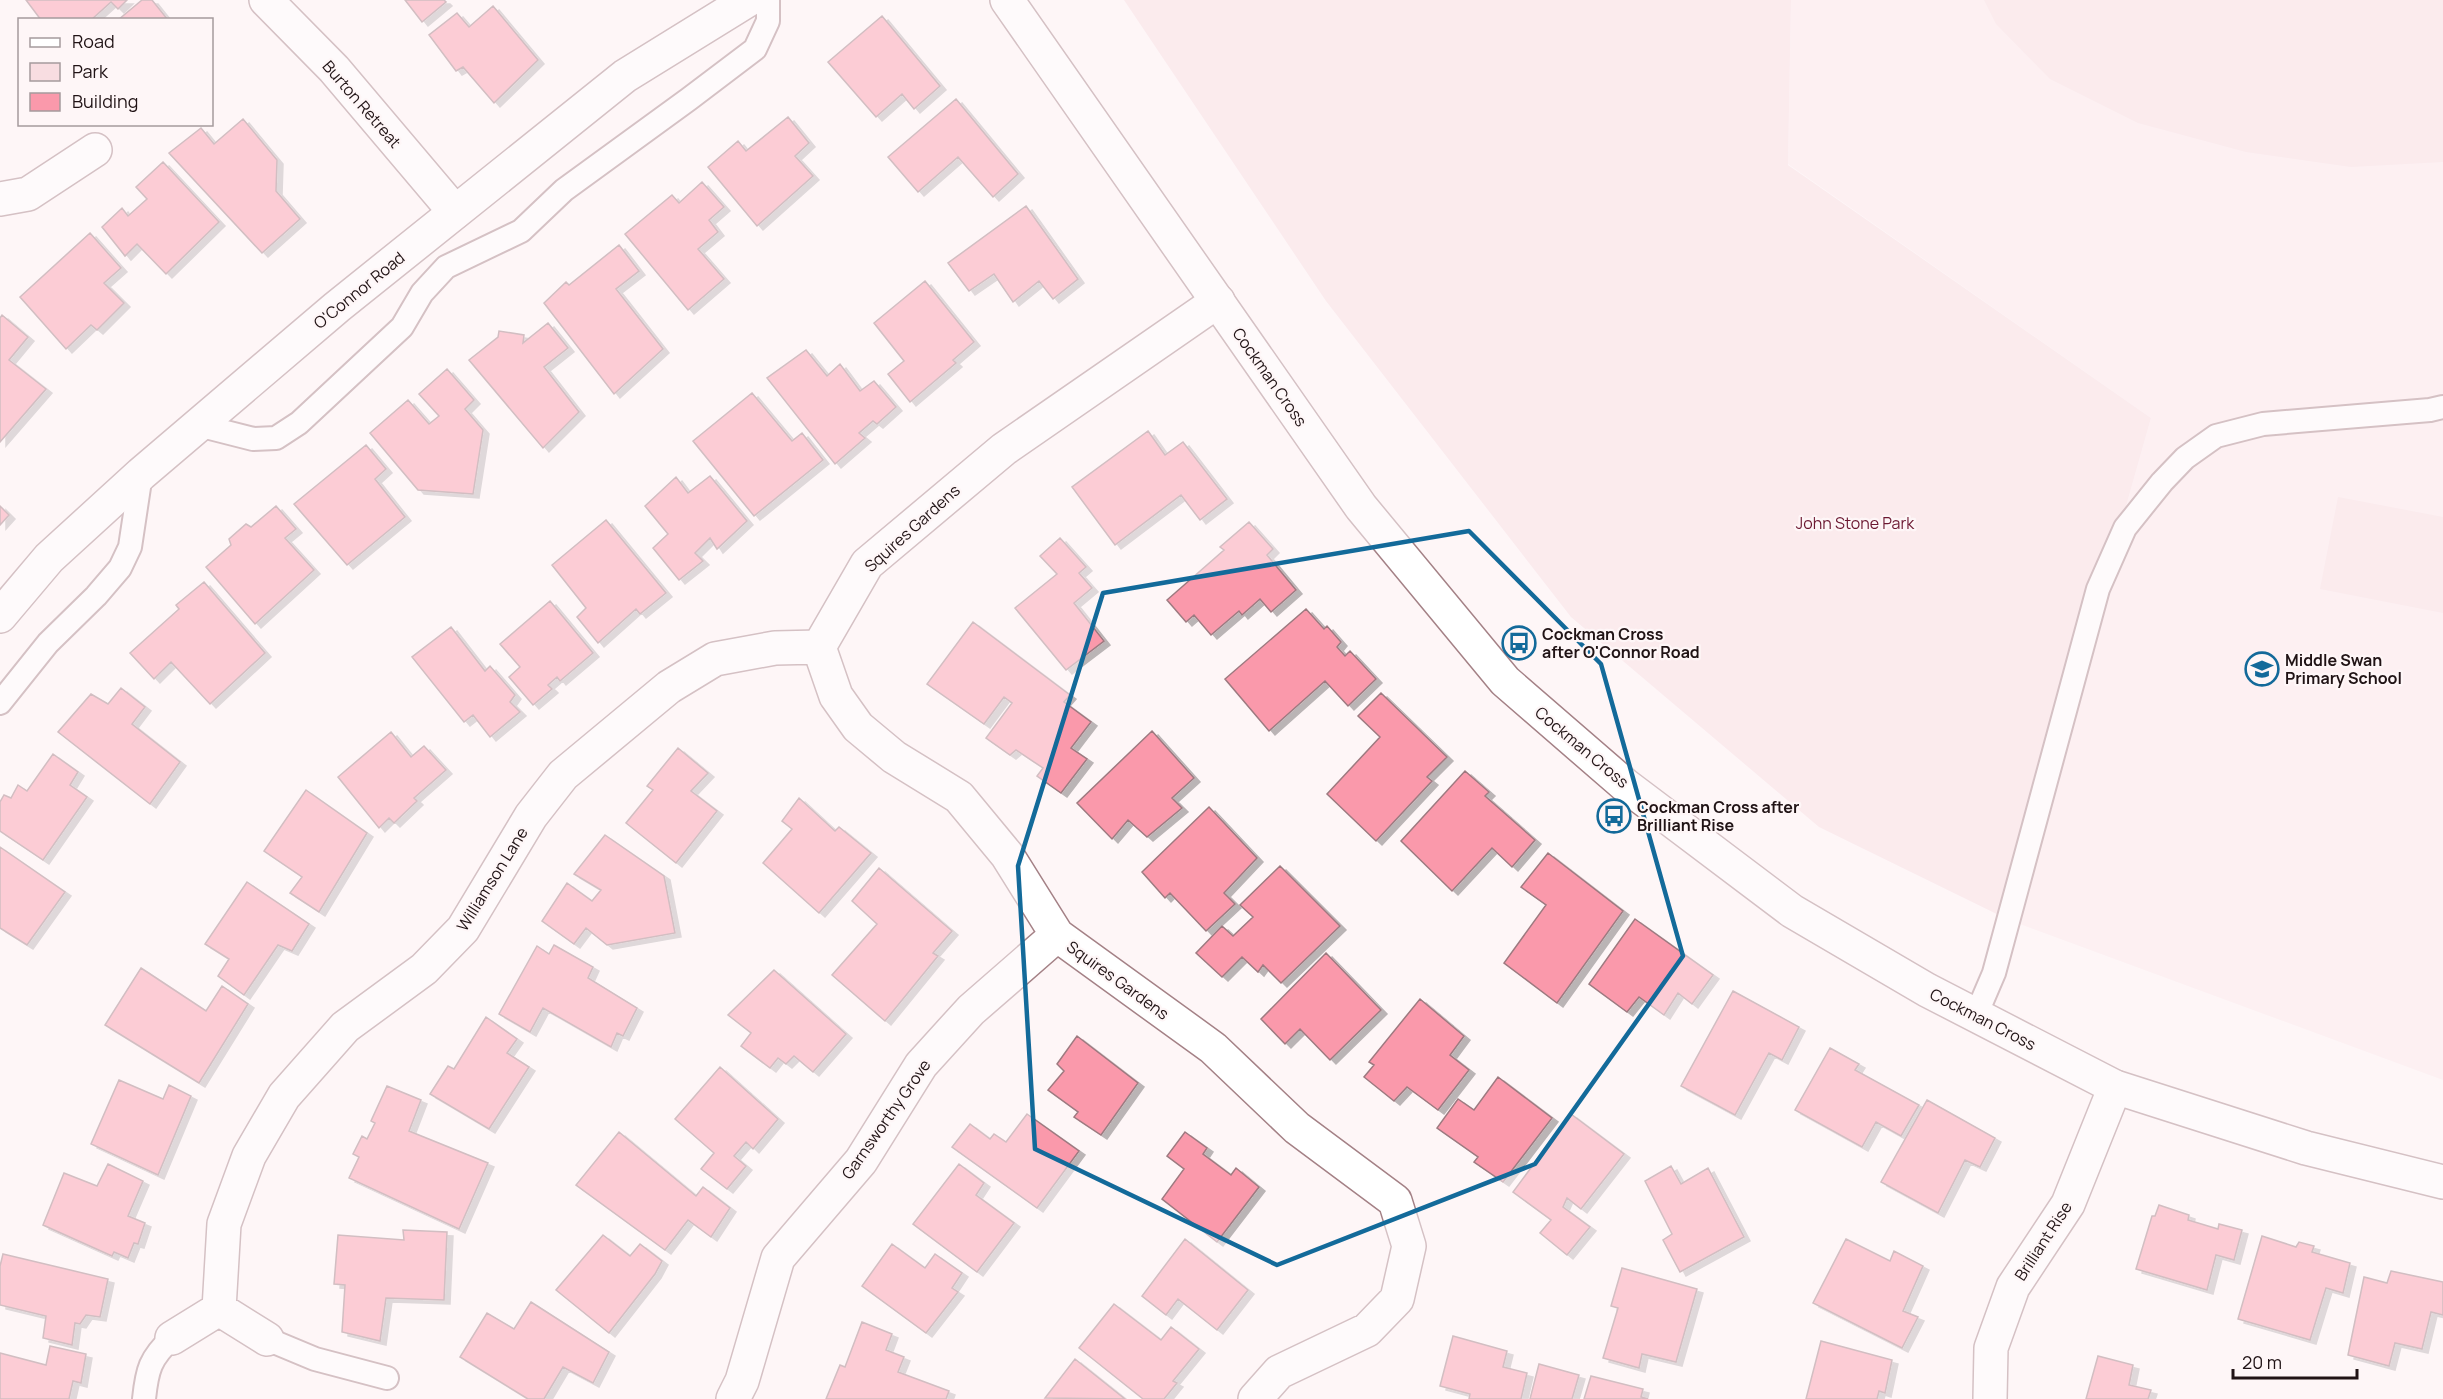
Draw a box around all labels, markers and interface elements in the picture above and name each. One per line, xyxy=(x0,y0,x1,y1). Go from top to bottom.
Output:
legend xyxy=(18,18,213,126)
text: Road xyxy=(72,29,115,53)
street label: Burton Retreat xyxy=(318,56,406,152)
text: Park xyxy=(72,59,109,83)
text: Building xyxy=(72,89,138,113)
street label: O'Connor Road xyxy=(309,246,409,334)
street label: Cockman Cross xyxy=(1228,323,1312,431)
street label: Squires Gardens xyxy=(860,479,964,577)
park label: John Stone Park xyxy=(1796,512,1915,534)
place label: Cockman Cross after O'Connor Road xyxy=(1542,623,1700,663)
bus stop icon: Cockman Cross after O'Connor Road xyxy=(1501,625,1537,661)
place label: Middle Swan Primary School xyxy=(2285,649,2402,689)
school or university icon: Middle Swan Primary School xyxy=(2244,651,2280,687)
street label: Cockman Cross xyxy=(1530,701,1634,793)
place label: Cockman Cross after Brilliant Rise xyxy=(1637,796,1799,836)
bus stop icon: Cockman Cross after Brilliant Rise xyxy=(1596,798,1632,834)
street label: Williamson Lane xyxy=(451,823,533,935)
street label: Squires Gardens xyxy=(1062,935,1174,1025)
street label: Cockman Cross xyxy=(1926,983,2040,1055)
street label: Garnsworthy Grove xyxy=(836,1055,936,1183)
street label: Brilliant Rise xyxy=(2009,1197,2077,1285)
scale bar xyxy=(2233,1342,2358,1380)
text: 20 m xyxy=(2242,1350,2282,1374)

